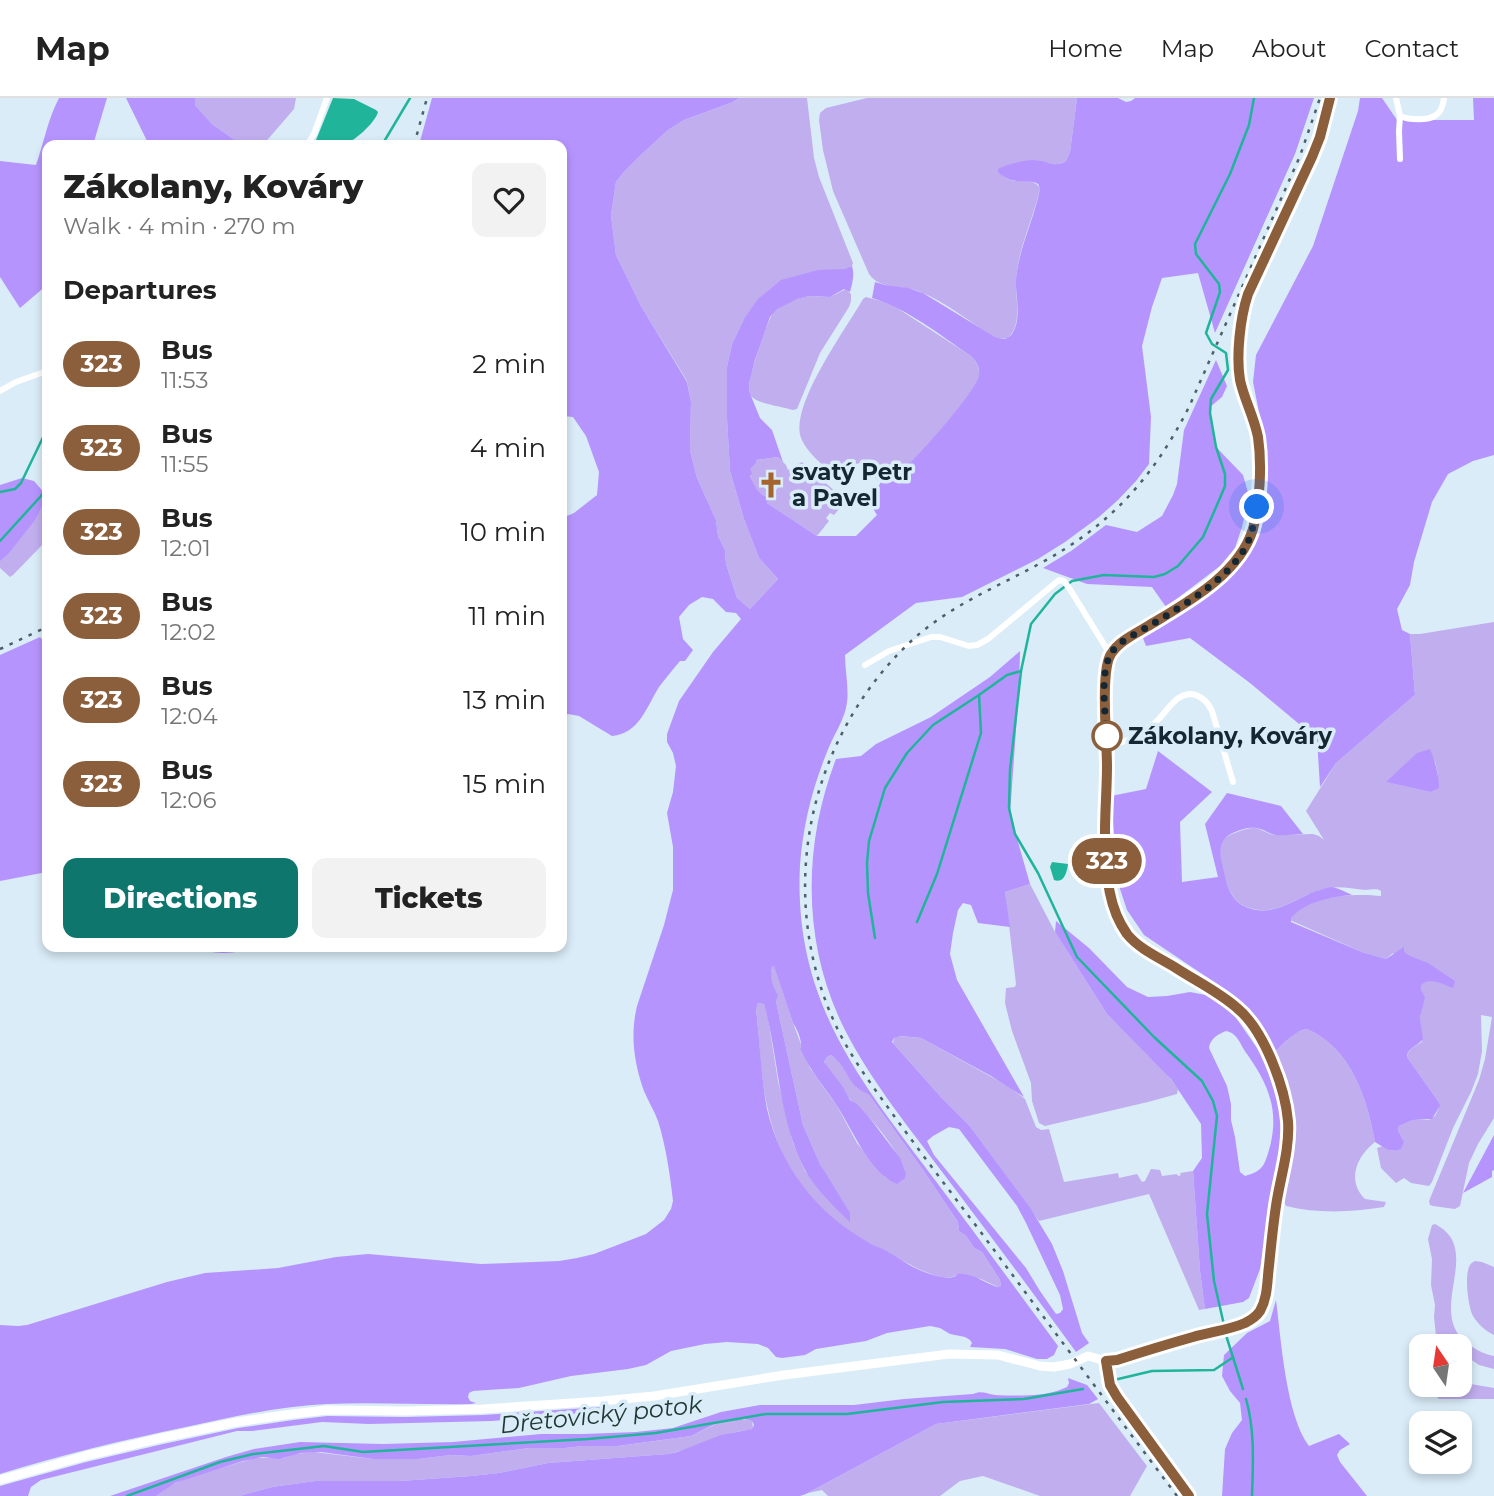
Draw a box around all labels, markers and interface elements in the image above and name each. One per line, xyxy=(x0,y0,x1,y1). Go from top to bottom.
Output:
text: Map xyxy=(35,28,110,68)
text: Home xyxy=(1048,34,1123,63)
text: Map xyxy=(1161,34,1214,63)
text: About xyxy=(1252,34,1326,63)
text: Contact xyxy=(1364,34,1459,63)
button: heart xyxy=(472,163,546,237)
text: Zákolany, Kováry xyxy=(63,166,363,206)
text: Walk · 4 min · 270 m xyxy=(63,212,296,240)
text: Departures xyxy=(63,274,217,306)
text: Bus xyxy=(161,334,213,366)
text: 2 min xyxy=(472,348,546,380)
text: 323 xyxy=(80,349,123,378)
text: 11:53 xyxy=(161,366,208,394)
text: Bus xyxy=(161,418,213,450)
text: 4 min xyxy=(470,432,546,464)
text: 323 xyxy=(80,433,123,462)
text: 11:55 xyxy=(161,450,208,478)
place label: svatý Petr a Pavel xyxy=(792,458,912,512)
church icon: svatý Petr a Pavel xyxy=(756,470,786,500)
your location xyxy=(1239,489,1274,524)
text: Bus xyxy=(161,502,213,534)
text: 10 min xyxy=(460,516,546,548)
text: 323 xyxy=(80,517,123,546)
text: 12:01 xyxy=(161,534,211,562)
text: Bus xyxy=(161,586,213,618)
text: 11 min xyxy=(468,600,546,632)
text: 323 xyxy=(80,601,123,630)
text: 12:02 xyxy=(161,618,216,646)
text: Bus xyxy=(161,670,213,702)
text: 13 min xyxy=(463,684,546,716)
text: 323 xyxy=(80,685,123,714)
text: 12:04 xyxy=(161,702,218,730)
marker: Zákolany, Kováry xyxy=(1092,721,1122,751)
place label: Zákolany, Kováry xyxy=(1128,722,1332,750)
text: Bus xyxy=(161,754,213,786)
text: 15 min xyxy=(463,768,546,800)
text: 323 xyxy=(80,769,123,798)
text: 12:06 xyxy=(161,786,216,814)
line badge: 323 xyxy=(1067,838,1147,884)
text: 323 xyxy=(1086,846,1128,875)
button: Directions xyxy=(63,858,298,938)
button: Tickets xyxy=(312,858,546,938)
north arrow xyxy=(1409,1334,1472,1396)
map controls xyxy=(1409,1334,1472,1474)
water label: Dřetovický potok xyxy=(498,1389,705,1440)
button: layers xyxy=(1409,1411,1472,1474)

